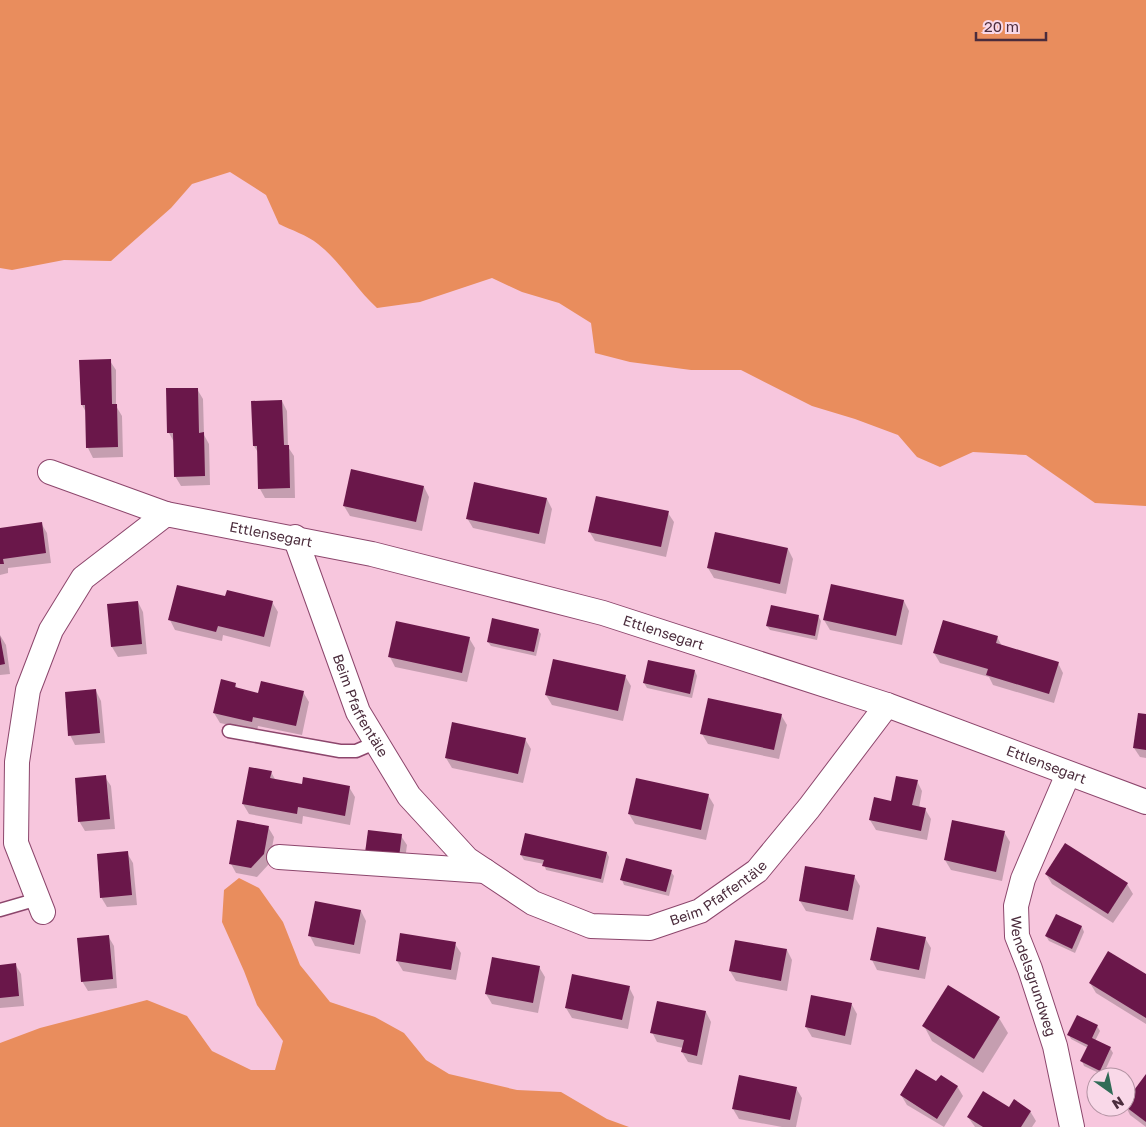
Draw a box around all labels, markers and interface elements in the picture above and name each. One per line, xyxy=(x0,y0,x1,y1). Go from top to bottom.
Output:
scale bar xyxy=(976,10,1046,42)
text: 20 m xyxy=(984,17,1019,35)
street label: Ettlensegart xyxy=(228,518,314,550)
street label: Ettlensegart xyxy=(621,611,706,653)
street label: Beim Pfaffentäle xyxy=(330,652,392,760)
street label: Ettlensegart xyxy=(1004,741,1089,787)
street label: Beim Pfaffentäle xyxy=(667,857,770,929)
street label: Wendelsgrundweg xyxy=(1008,916,1060,1038)
north arrow xyxy=(1086,1067,1136,1117)
text: N xyxy=(1109,1093,1127,1113)

